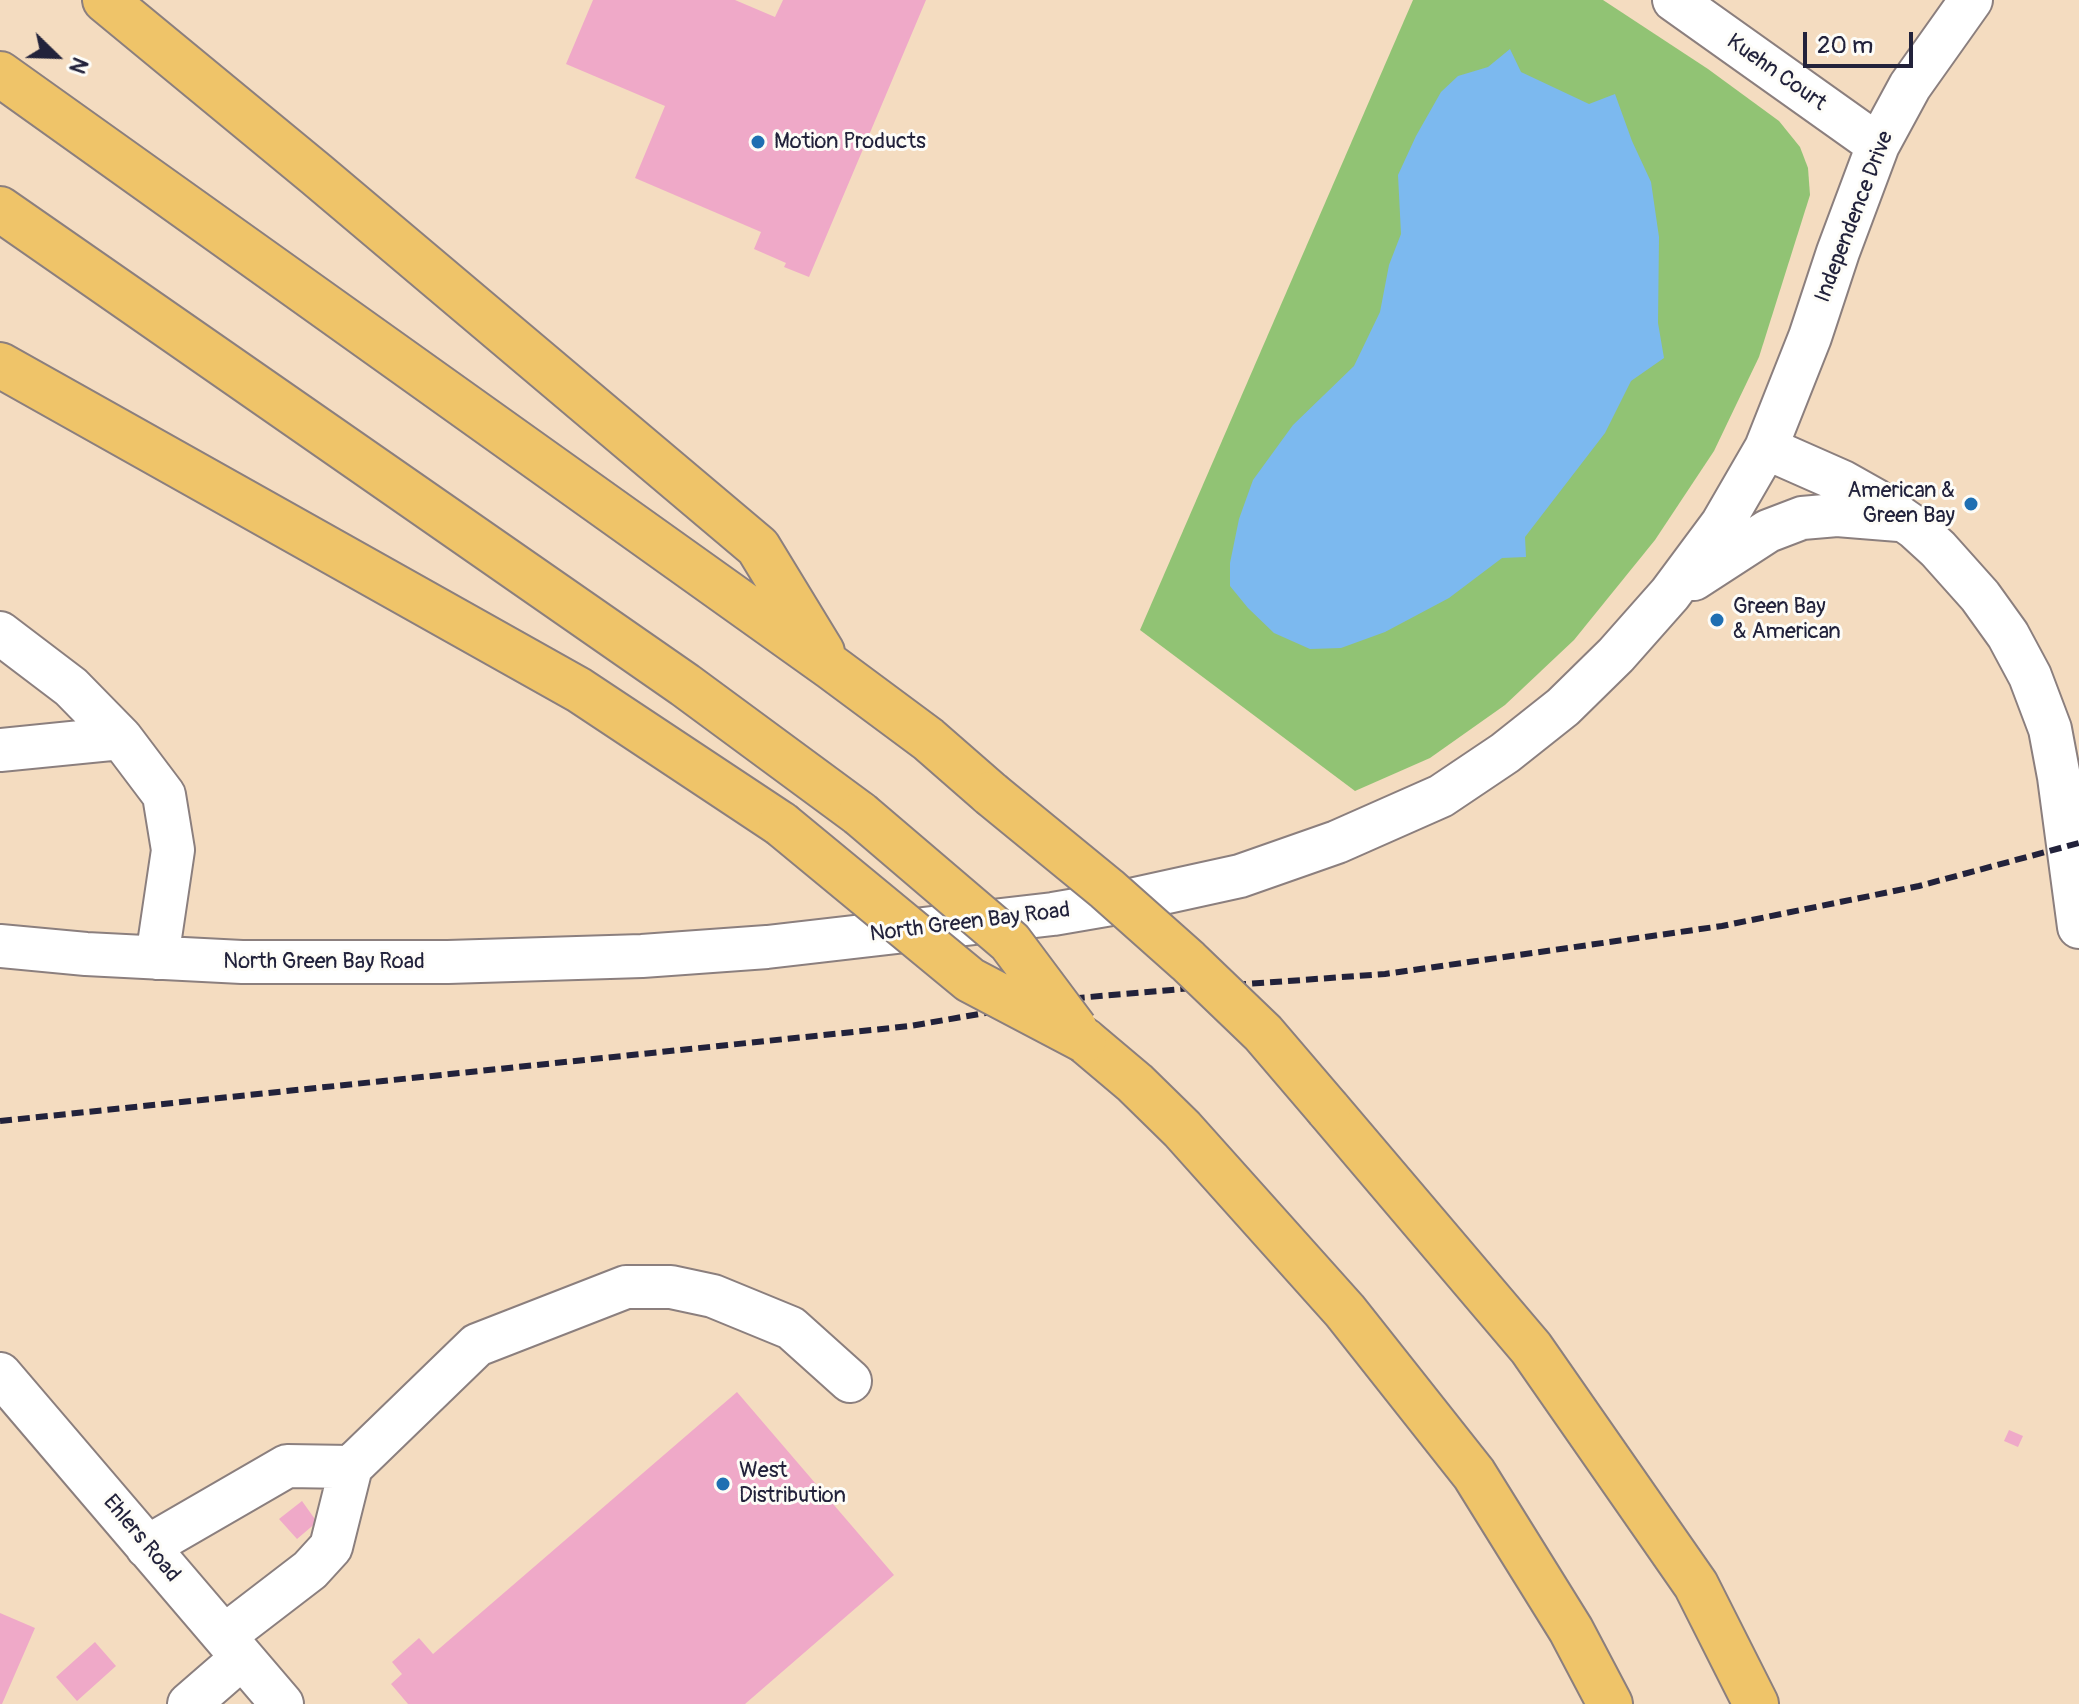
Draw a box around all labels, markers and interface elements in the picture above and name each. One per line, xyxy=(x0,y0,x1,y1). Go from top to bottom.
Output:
north arrow xyxy=(16,16,96,96)
scale bar xyxy=(1807,16,1917,66)
street label: Kuehn Court xyxy=(1721,29,1831,117)
text: 20 m xyxy=(1817,31,1873,60)
text: N xyxy=(62,53,94,78)
street label: Independence Drive xyxy=(1810,128,1900,306)
place label: Motion Products xyxy=(774,129,926,155)
marker: Motion Products xyxy=(749,133,767,151)
place label: American & Green Bay xyxy=(1847,478,1955,530)
marker: American & Green Bay xyxy=(1962,495,1980,513)
place label: Green Bay & American xyxy=(1733,594,1841,646)
marker: Green Bay & American xyxy=(1708,611,1726,629)
street label: North Green Bay Road xyxy=(868,898,1072,948)
street label: North Green Bay Road xyxy=(223,949,425,975)
place label: West Distribution xyxy=(739,1458,846,1510)
marker: West Distribution xyxy=(714,1475,732,1493)
street label: Ehlers Road xyxy=(97,1490,185,1588)

